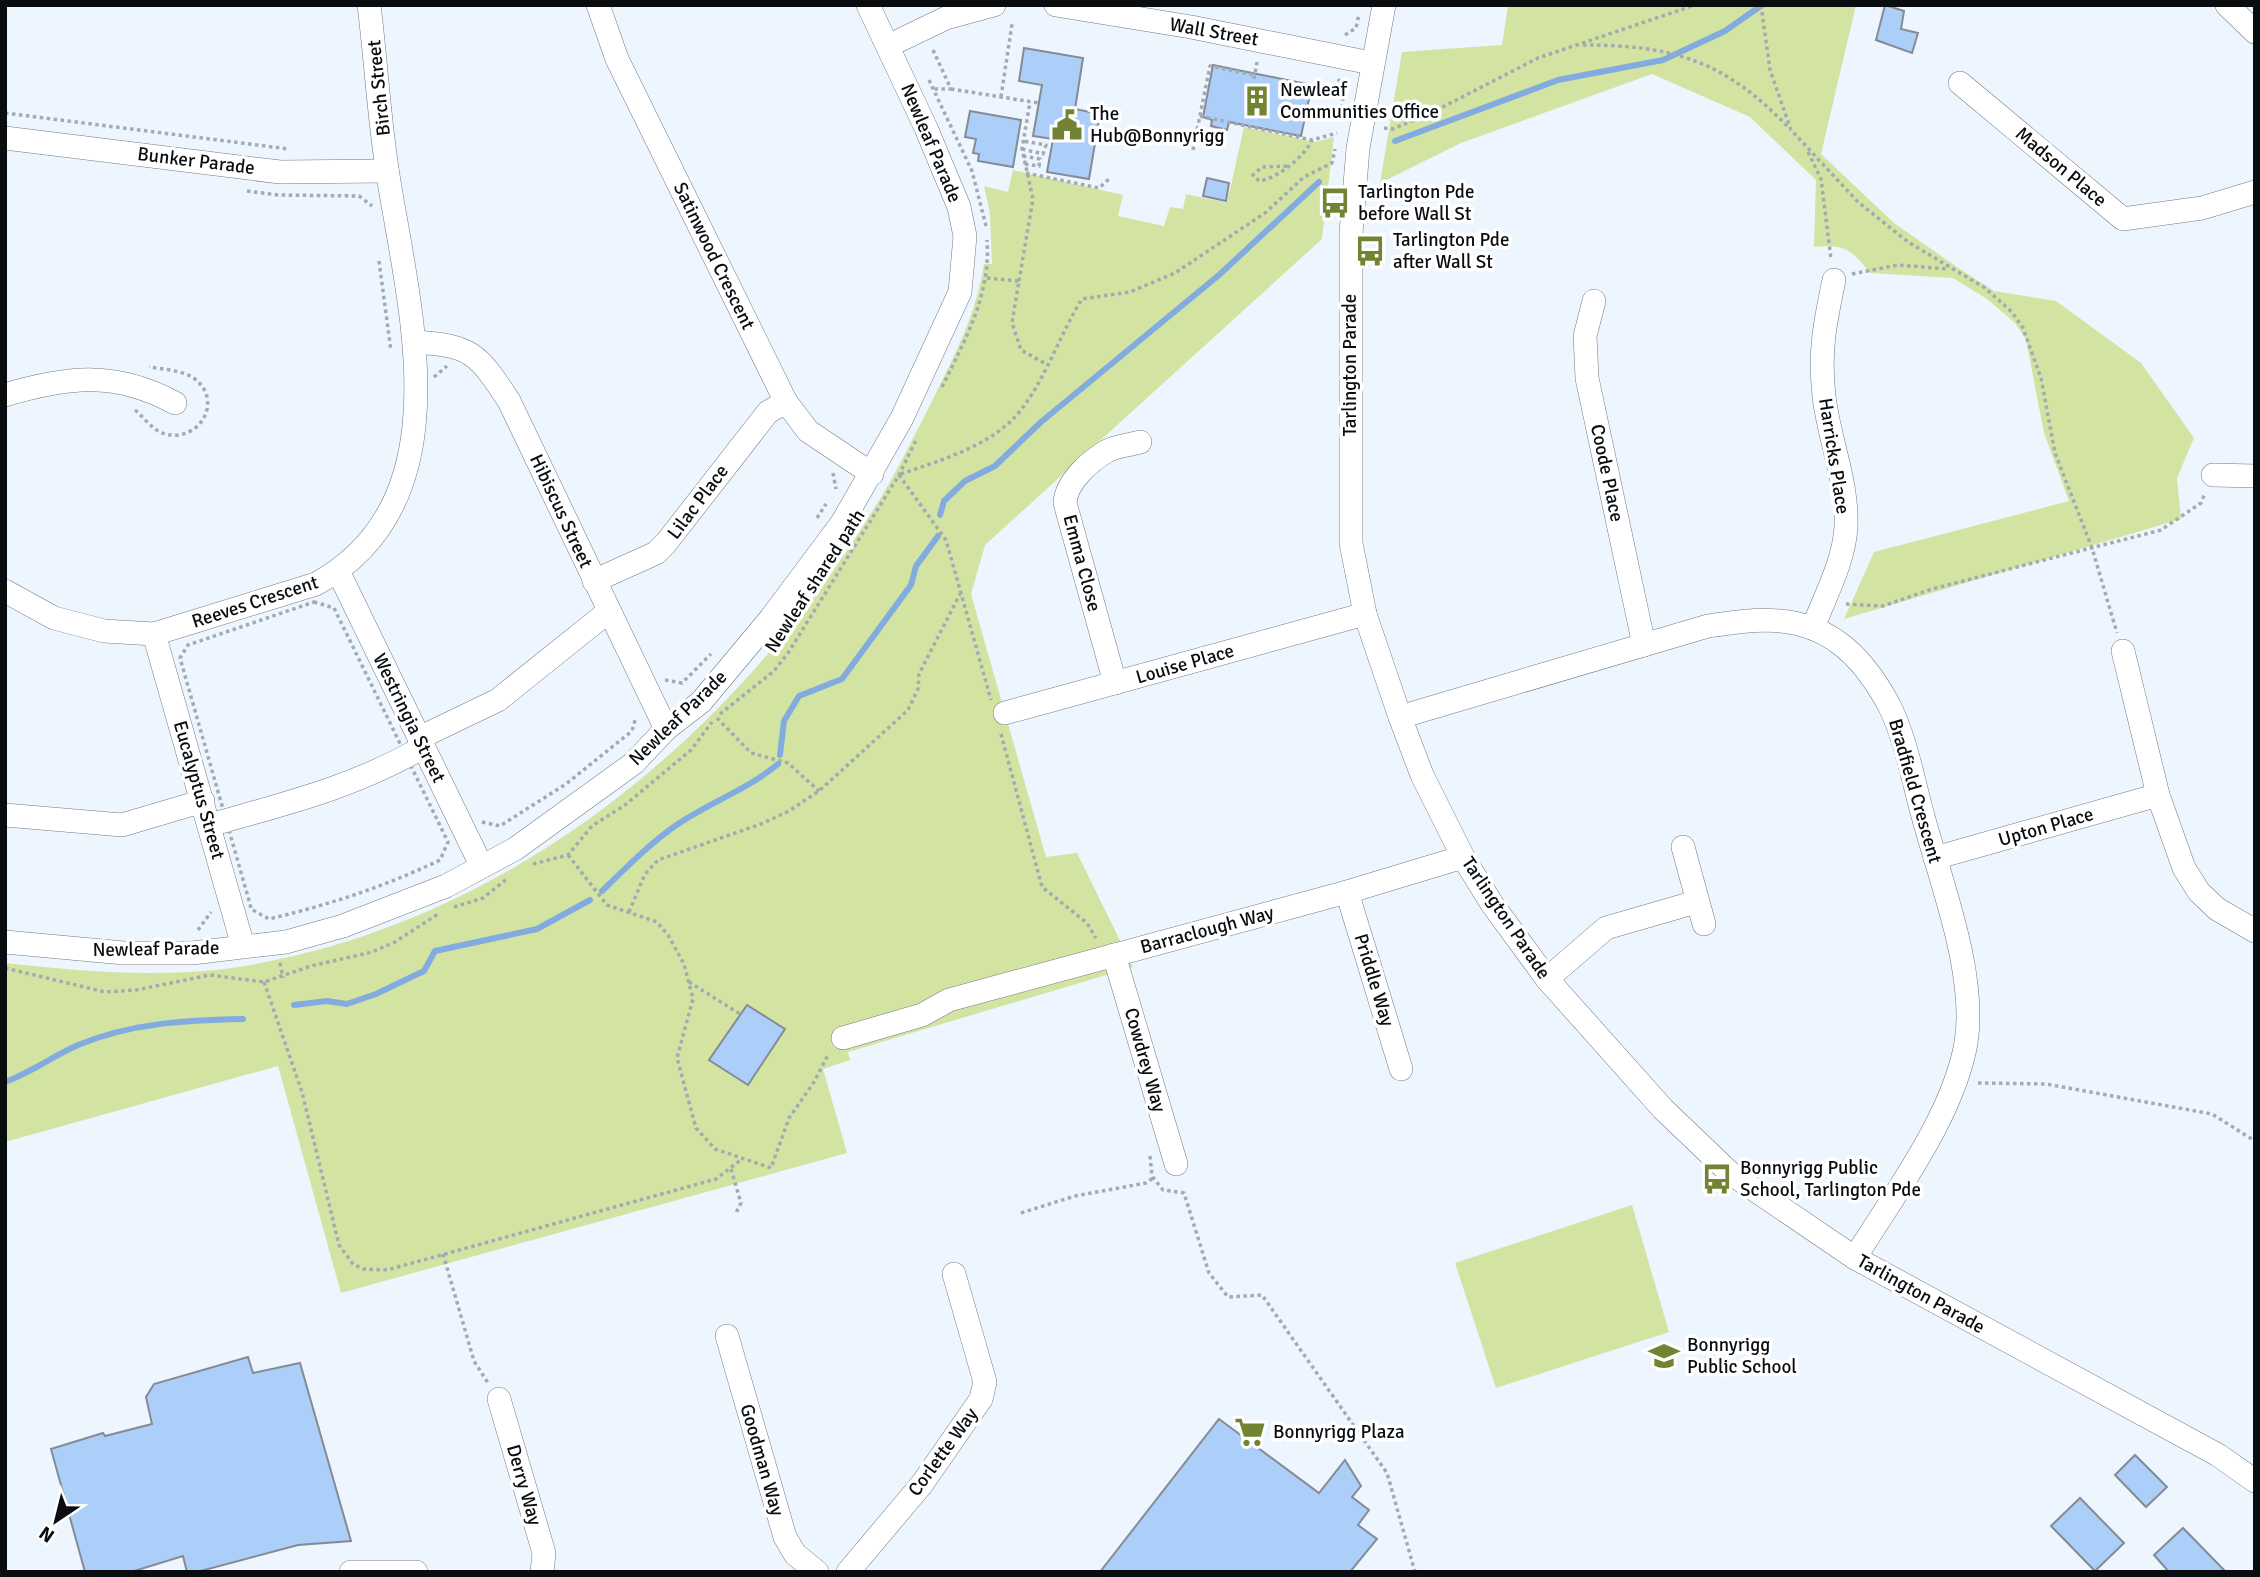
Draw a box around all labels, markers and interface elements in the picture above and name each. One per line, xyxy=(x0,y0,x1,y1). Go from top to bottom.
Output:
street label: Wall Street xyxy=(1168,12,1261,52)
street label: Birch Street xyxy=(362,39,396,137)
place label: Newleaf Communities Office xyxy=(1280,78,1439,124)
street label: Newleaf Parade xyxy=(895,80,967,206)
building icon: Newleaf Communities Office xyxy=(1240,84,1274,118)
place label: The Hub@Bonnyrigg xyxy=(1090,102,1224,148)
public building icon: The Hub@Bonnyrigg xyxy=(1050,108,1084,142)
street label: Madson Place xyxy=(2010,122,2112,212)
street label: Bunker Parade xyxy=(136,142,256,180)
street label: Satinwood Crescent xyxy=(668,178,760,334)
place label: Tarlington Pde before Wall St xyxy=(1358,180,1474,226)
bus stop icon: Tarlington Pde before Wall St xyxy=(1318,186,1352,220)
place label: Tarlington Pde after Wall St xyxy=(1393,228,1509,274)
bus stop icon: Tarlington Pde after Wall St xyxy=(1353,234,1387,268)
street label: Tarlington Parade xyxy=(1338,294,1362,436)
street label: Harricks Place xyxy=(1813,396,1855,516)
street label: Coode Place xyxy=(1585,422,1629,524)
street label: Hibiscus Street xyxy=(524,450,598,572)
street label: Lilac Place xyxy=(662,460,734,544)
street label: Newleaf shared path xyxy=(760,505,870,657)
street label: Emma Close xyxy=(1058,512,1106,614)
street label: Reeves Crescent xyxy=(189,570,322,634)
street label: Louise Place xyxy=(1133,639,1237,689)
street label: Westringia Street xyxy=(367,649,451,787)
street label: Newleaf Parade xyxy=(624,665,732,771)
street label: Bradfield Crescent xyxy=(1883,716,1947,866)
street label: Eucalyptus Street xyxy=(168,718,230,862)
street label: Upton Place xyxy=(1996,802,2096,852)
street label: Tarlington Parade xyxy=(1456,852,1556,984)
street label: Barraclough Way xyxy=(1138,901,1277,959)
street label: Priddle Way xyxy=(1349,931,1400,1029)
street label: Newleaf Parade xyxy=(92,936,220,962)
street label: Cowdrey Way xyxy=(1119,1005,1171,1115)
place label: Bonnyrigg Public School, Tarlington Pde xyxy=(1740,1156,1921,1202)
bus stop icon: Bonnyrigg Public School, Tarlington Pde xyxy=(1700,1162,1734,1196)
street label: Tarlington Parade xyxy=(1853,1249,1989,1339)
place label: Bonnyrigg Public School xyxy=(1687,1333,1797,1379)
school or university icon: Bonnyrigg Public School xyxy=(1647,1339,1681,1373)
street label: Goodman Way xyxy=(735,1401,789,1519)
street label: Corlette Way xyxy=(903,1403,983,1501)
supermarket icon: Bonnyrigg Plaza xyxy=(1233,1415,1267,1449)
place label: Bonnyrigg Plaza xyxy=(1273,1420,1405,1444)
street label: Derry Way xyxy=(501,1442,547,1528)
north arrow xyxy=(21,1486,91,1556)
text: N xyxy=(35,1520,59,1548)

